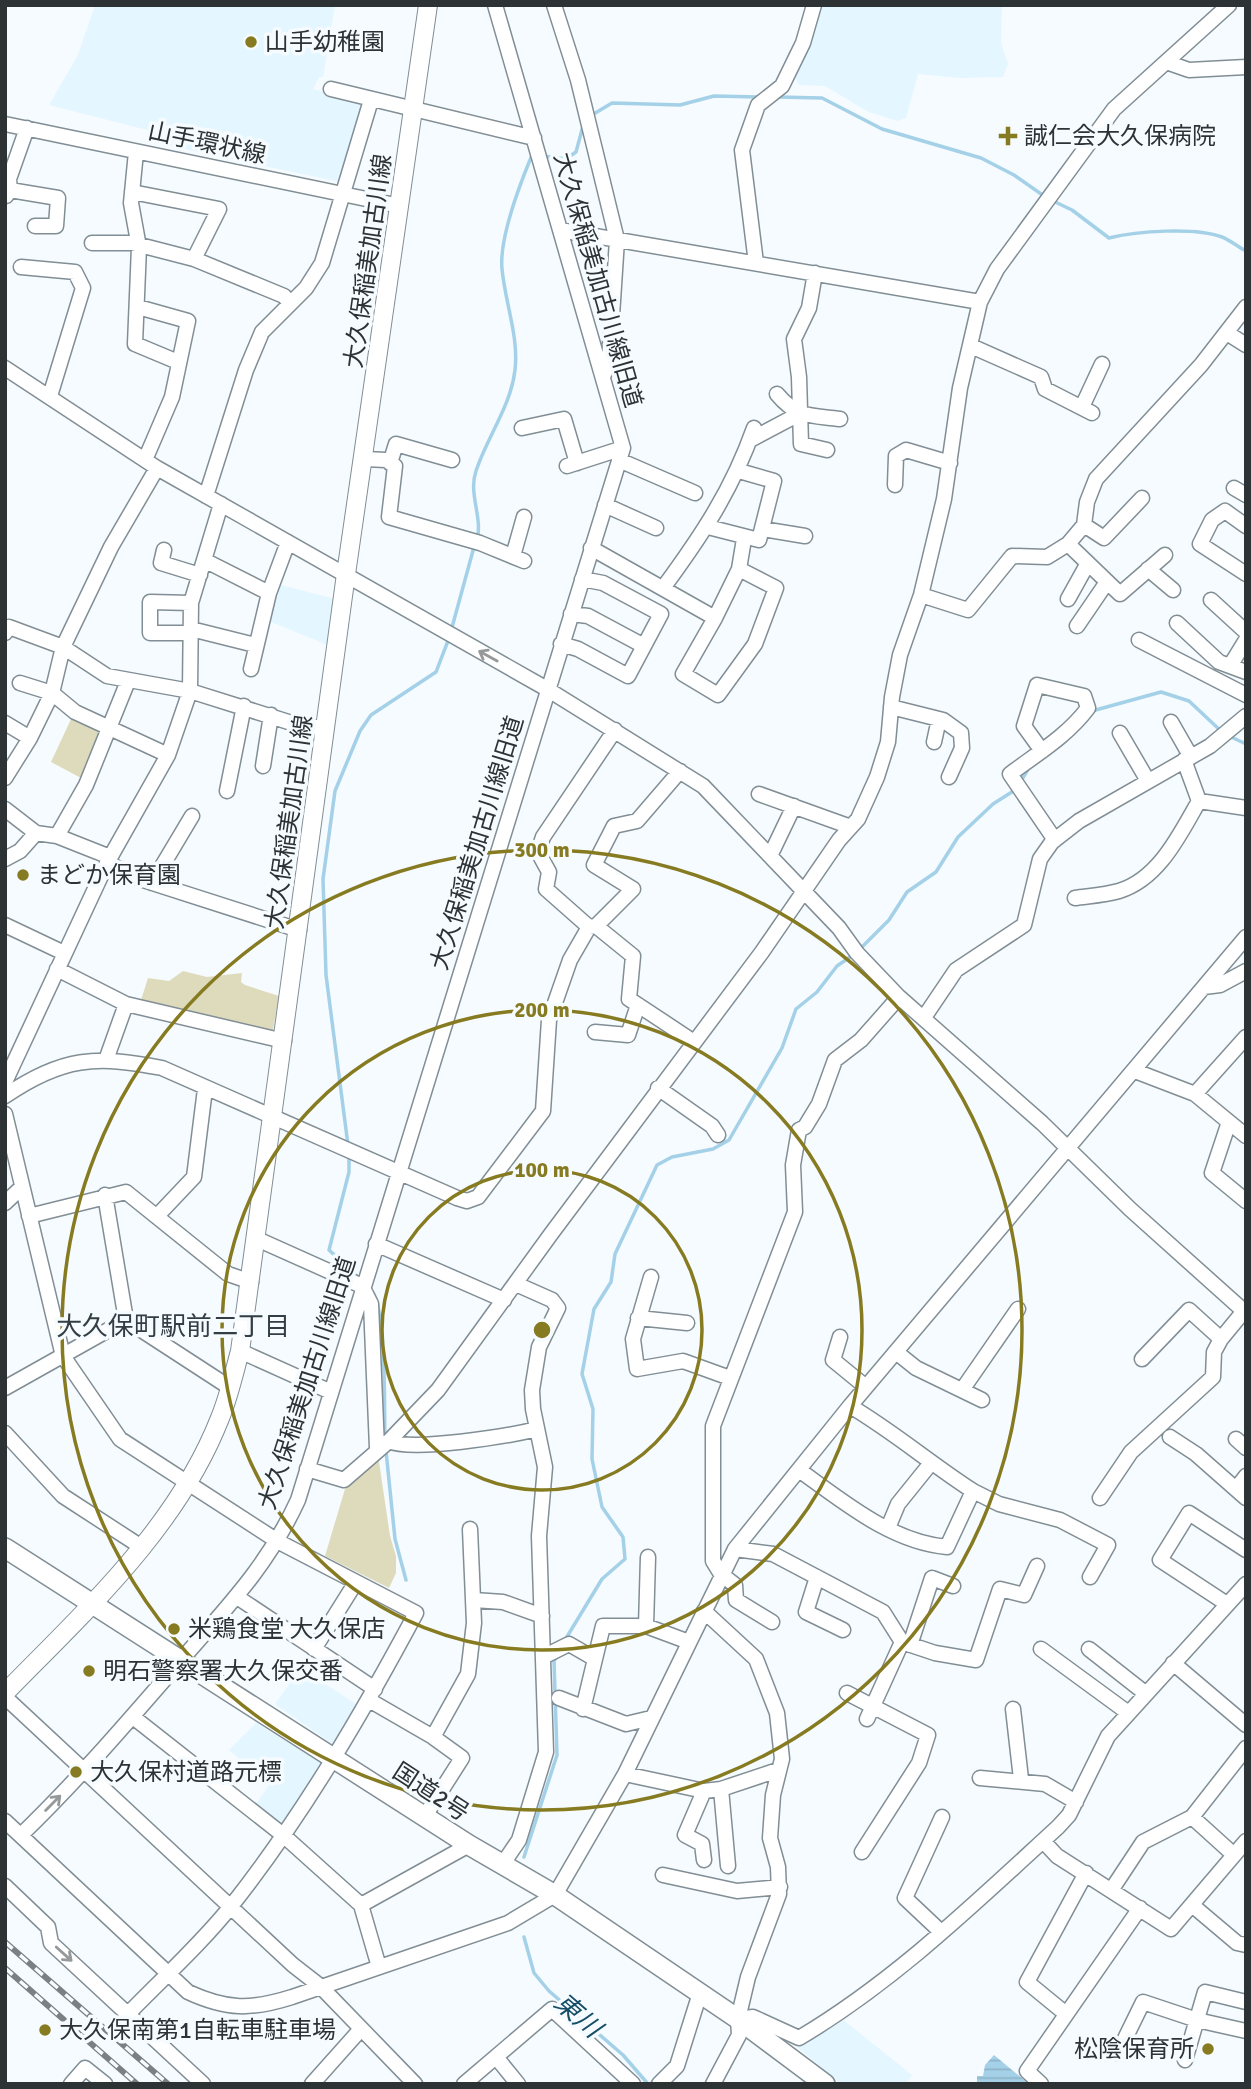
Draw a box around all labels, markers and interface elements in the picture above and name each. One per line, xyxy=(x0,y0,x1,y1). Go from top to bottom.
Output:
place label: 山手幼稚園 xyxy=(265,27,385,57)
marker: 山手幼稚園 xyxy=(243,34,259,50)
street label: 山手環状線 xyxy=(145,116,269,170)
place label: 誠仁会大久保病院 xyxy=(1024,121,1216,151)
marker: 誠仁会大久保病院 xyxy=(998,126,1018,146)
street label: 大久保稲美加古川線旧道 xyxy=(547,149,649,411)
street label: 大久保稲美加古川線 xyxy=(338,152,398,370)
one-way arrow xyxy=(478,649,498,663)
street label: 大久保稲美加古川線旧道 xyxy=(424,712,530,974)
street label: 大久保稲美加古川線 xyxy=(259,713,319,931)
text: 300 m xyxy=(514,837,570,863)
place label: まどか保育園 xyxy=(37,860,181,890)
marker: まどか保育園 xyxy=(15,867,31,883)
text: 200 m xyxy=(514,997,570,1023)
text: 100 m xyxy=(514,1157,570,1183)
street label: 大久保稲美加古川線旧道 xyxy=(252,1253,362,1513)
district label: 大久保町駅前二丁目 xyxy=(56,1311,290,1343)
centre of rings xyxy=(530,1318,554,1342)
place label: 米鶏食堂 大久保店 xyxy=(188,1614,385,1644)
marker: 米鶏食堂 大久保店 xyxy=(166,1621,182,1637)
place label: 明石警察署大久保交番 xyxy=(103,1656,343,1686)
marker: 明石警察署大久保交番 xyxy=(81,1663,97,1679)
street label: 国道2号 xyxy=(387,1756,475,1828)
place label: 大久保村道路元標 xyxy=(90,1757,282,1787)
marker: 大久保村道路元標 xyxy=(68,1764,84,1780)
one-way arrow xyxy=(45,1795,62,1812)
one-way arrow xyxy=(55,1946,73,1962)
water label: 東川 xyxy=(547,1987,610,2047)
place label: 大久保南第1自転車駐車場 xyxy=(59,2015,336,2045)
marker: 大久保南第1自転車駐車場 xyxy=(37,2022,53,2038)
place label: 松陰保育所 xyxy=(1074,2034,1194,2064)
marker: 松陰保育所 xyxy=(1200,2041,1216,2057)

